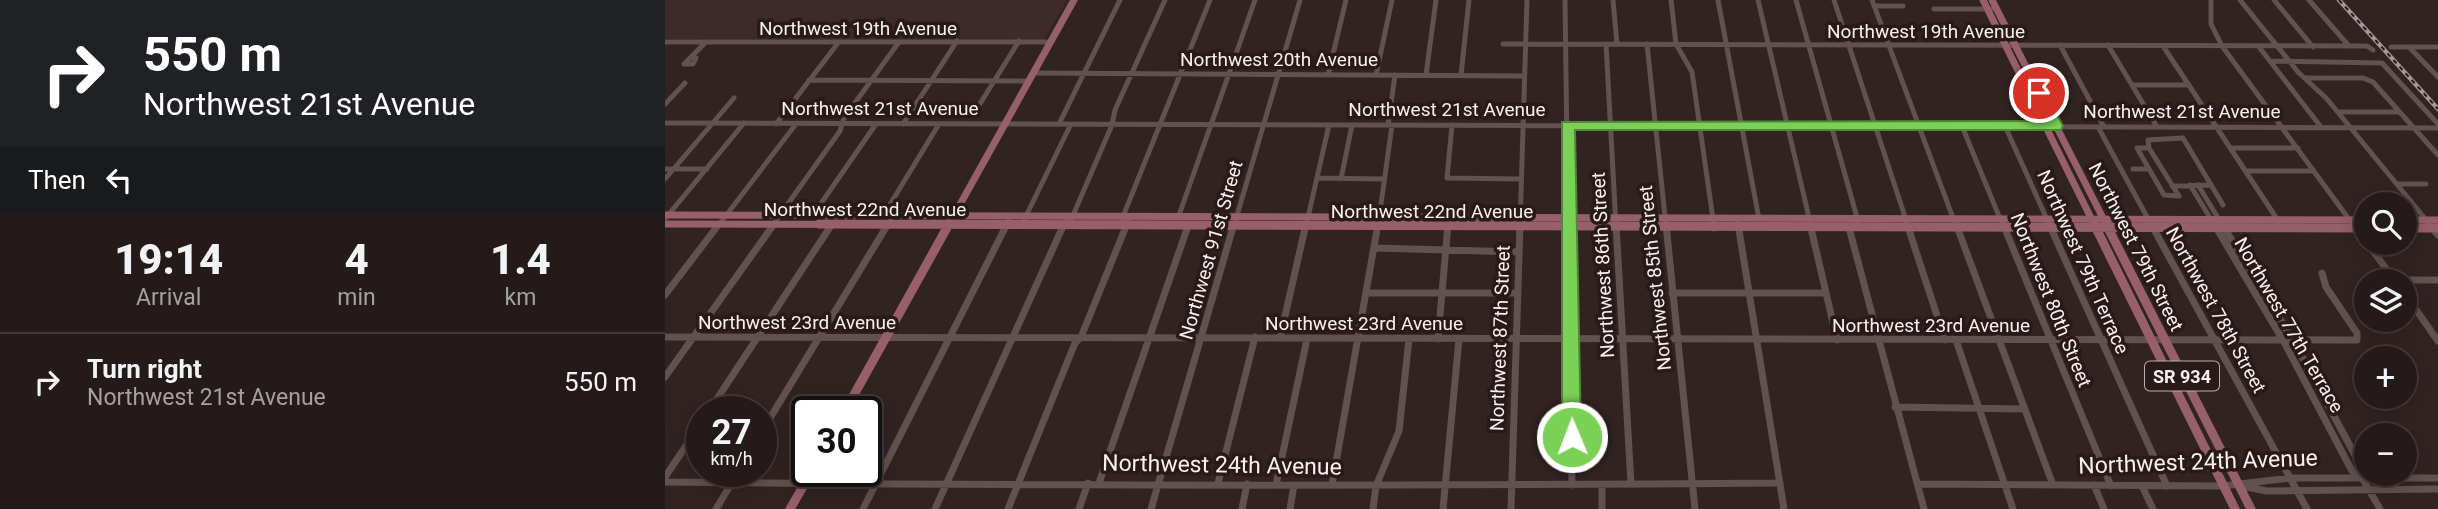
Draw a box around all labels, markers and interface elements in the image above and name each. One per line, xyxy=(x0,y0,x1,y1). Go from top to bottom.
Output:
street label: Northwest 19th Avenue xyxy=(759,17,957,40)
street label: Northwest 19th Avenue xyxy=(1827,20,2025,43)
text: 550 m xyxy=(143,26,282,83)
icon: right xyxy=(28,28,119,119)
street label: Northwest 20th Avenue xyxy=(1180,48,1378,71)
pin xyxy=(2009,63,2069,123)
icon: arrive xyxy=(2020,74,2058,112)
text: Northwest 21st Avenue xyxy=(143,85,475,123)
street label: Northwest 21st Avenue xyxy=(781,97,979,120)
street label: Northwest 21st Avenue xyxy=(1348,98,1546,121)
street label: Northwest 21st Avenue xyxy=(2083,100,2281,123)
street label: Northwest 91st Street xyxy=(1174,158,1248,342)
street label: Northwest 79th Street xyxy=(2084,159,2188,335)
icon: left xyxy=(100,161,138,199)
text: Then xyxy=(28,165,86,195)
street label: Northwest 79th Terrace xyxy=(2032,167,2134,357)
street label: Northwest 86th Street xyxy=(1587,172,1619,358)
street label: Northwest 85th Street xyxy=(1634,184,1676,372)
map controls xyxy=(2354,192,2417,486)
button: search xyxy=(2354,192,2417,255)
street label: Northwest 22nd Avenue xyxy=(764,198,966,221)
street label: Northwest 22nd Avenue xyxy=(1331,200,1533,223)
street label: Northwest 80th Street xyxy=(2006,209,2096,391)
street label: Northwest 78th Street xyxy=(2161,223,2271,397)
street label: Northwest 77th Terrace xyxy=(2229,233,2349,417)
text: 19:14 xyxy=(114,235,223,284)
text: 4 xyxy=(344,235,369,284)
text: 1.4 xyxy=(490,235,551,284)
street label: Northwest 87th Street xyxy=(1485,245,1515,431)
button: layers xyxy=(2354,269,2417,332)
text: Arrival xyxy=(136,284,201,311)
text: min xyxy=(337,284,376,311)
text: km xyxy=(504,284,536,311)
street label: Northwest 23rd Avenue xyxy=(698,311,896,334)
street label: Northwest 23rd Avenue xyxy=(1265,312,1463,335)
street label: Northwest 23rd Avenue xyxy=(1832,314,2030,337)
button: + xyxy=(2354,346,2417,409)
text: Turn right xyxy=(87,354,202,384)
road number: SR 934 xyxy=(2145,362,2219,390)
icon: right xyxy=(28,363,66,401)
text: 550 m xyxy=(564,367,637,397)
text: Northwest 21st Avenue xyxy=(87,384,326,411)
speed limit sign: 30 xyxy=(791,396,882,487)
position arrow xyxy=(1535,400,1609,474)
text: 27 xyxy=(711,412,752,453)
button: − xyxy=(2354,423,2417,486)
street label: Northwest 24th Avenue xyxy=(2078,444,2318,480)
text: km/h xyxy=(710,448,753,469)
street label: Northwest 24th Avenue xyxy=(1102,449,1342,481)

